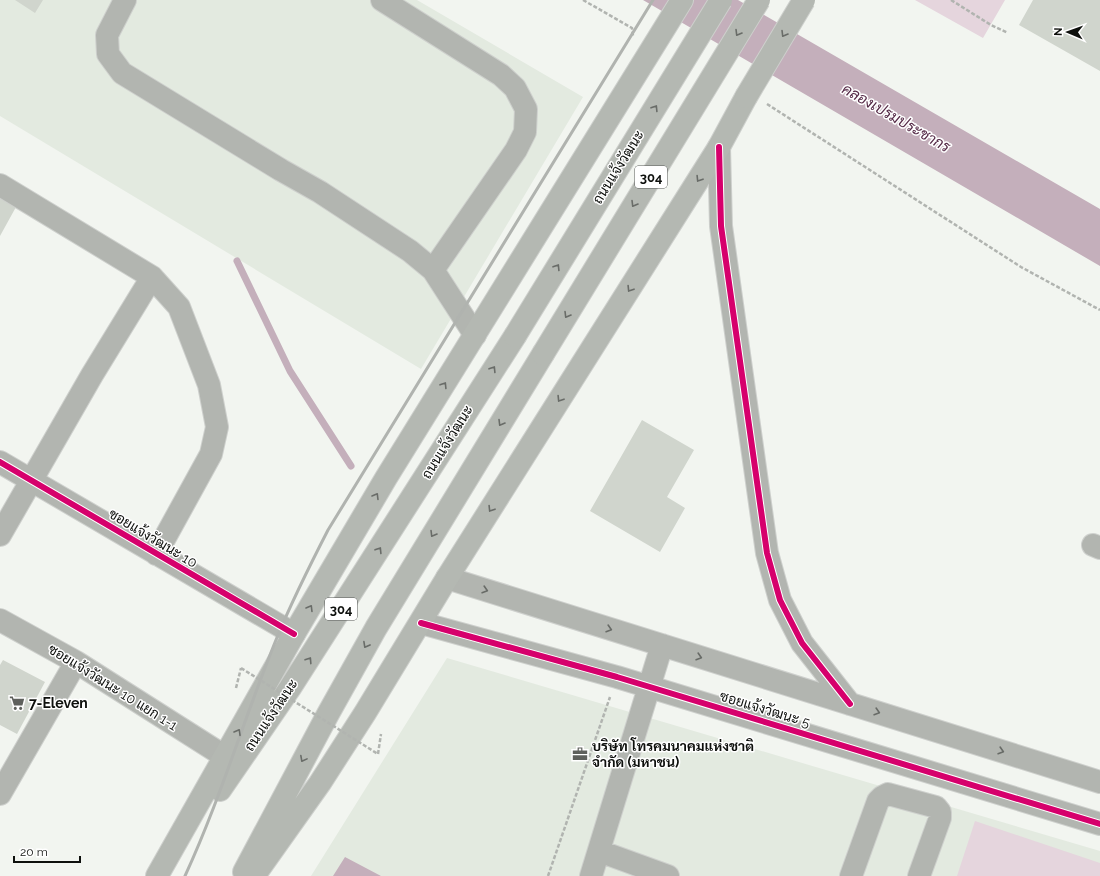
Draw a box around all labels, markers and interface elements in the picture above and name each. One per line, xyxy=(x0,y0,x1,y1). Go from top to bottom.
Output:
north arrow xyxy=(1048,12,1088,52)
text: N xyxy=(1052,27,1065,36)
one-way arrow xyxy=(736,29,743,36)
one-way arrow xyxy=(782,30,789,37)
water label: คลองเปรมประชากร xyxy=(839,80,954,157)
one-way arrow xyxy=(650,105,657,112)
street label: ถนนแจ้งวัฒนะ xyxy=(588,127,647,207)
road number: 304 xyxy=(635,166,667,188)
one-way arrow xyxy=(696,175,704,182)
one-way arrow xyxy=(632,200,639,207)
one-way arrow xyxy=(553,264,560,271)
one-way arrow xyxy=(627,285,634,292)
one-way arrow xyxy=(564,311,571,318)
one-way arrow xyxy=(489,367,496,374)
one-way arrow xyxy=(440,382,447,389)
one-way arrow xyxy=(558,395,565,402)
street label: ถนนแจ้งวัฒนะ xyxy=(417,402,476,482)
one-way arrow xyxy=(498,419,506,426)
one-way arrow xyxy=(371,493,379,500)
street label: ซอยแจ้งวัฒนะ 10 xyxy=(106,504,201,571)
one-way arrow xyxy=(488,505,496,512)
one-way arrow xyxy=(431,530,438,537)
one-way arrow xyxy=(374,547,381,554)
one-way arrow xyxy=(481,585,488,594)
road number: 304 xyxy=(325,598,357,620)
one-way arrow xyxy=(305,605,312,612)
one-way arrow xyxy=(605,624,612,633)
street label: ซอยแจ้งวัฒนะ 10 แยก 1-1 xyxy=(45,640,181,733)
one-way arrow xyxy=(364,641,371,648)
one-way arrow xyxy=(696,652,703,661)
one-way arrow xyxy=(304,657,311,664)
street label: ถนนแจ้งวัฒนะ xyxy=(240,675,301,754)
street label: ซอยแจ้งวัฒนะ 5 xyxy=(718,687,813,730)
supermarket icon: 7-Eleven xyxy=(8,694,26,712)
place label: 7-Eleven xyxy=(29,695,88,711)
one-way arrow xyxy=(873,708,880,716)
one-way arrow xyxy=(233,729,241,736)
place label: บริษัท โทรคมนาคมแห่งชาติ จำกัด (มหาชน) xyxy=(592,737,754,770)
office icon: บริษัท โทรคมนาคมแห่งชาติ จำกัด (มหาชน) xyxy=(571,745,589,763)
one-way arrow xyxy=(997,746,1004,755)
one-way arrow xyxy=(301,755,308,762)
scale bar xyxy=(14,838,80,864)
text: 20 m xyxy=(20,845,48,859)

